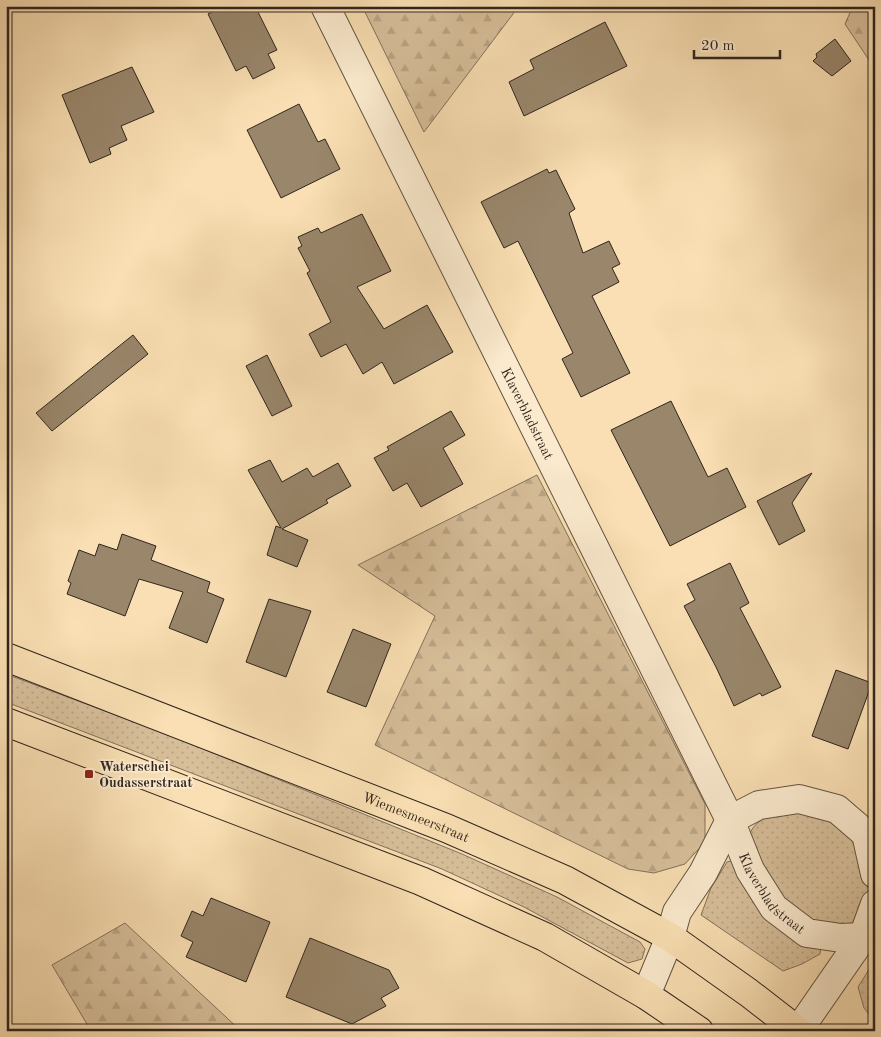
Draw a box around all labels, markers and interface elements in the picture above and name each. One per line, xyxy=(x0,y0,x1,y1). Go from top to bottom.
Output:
scale bar xyxy=(694,28,780,60)
text: 20 m xyxy=(701,39,735,54)
street label: Klaverbladstraat xyxy=(498,366,555,462)
place label: Waterschei Oudasserstraat xyxy=(99,760,193,790)
marker: Waterschei Oudasserstraat xyxy=(83,768,95,780)
street label: Wiemesmeerstraat xyxy=(360,790,471,845)
street label: Klaverbladstraat xyxy=(736,851,807,937)

